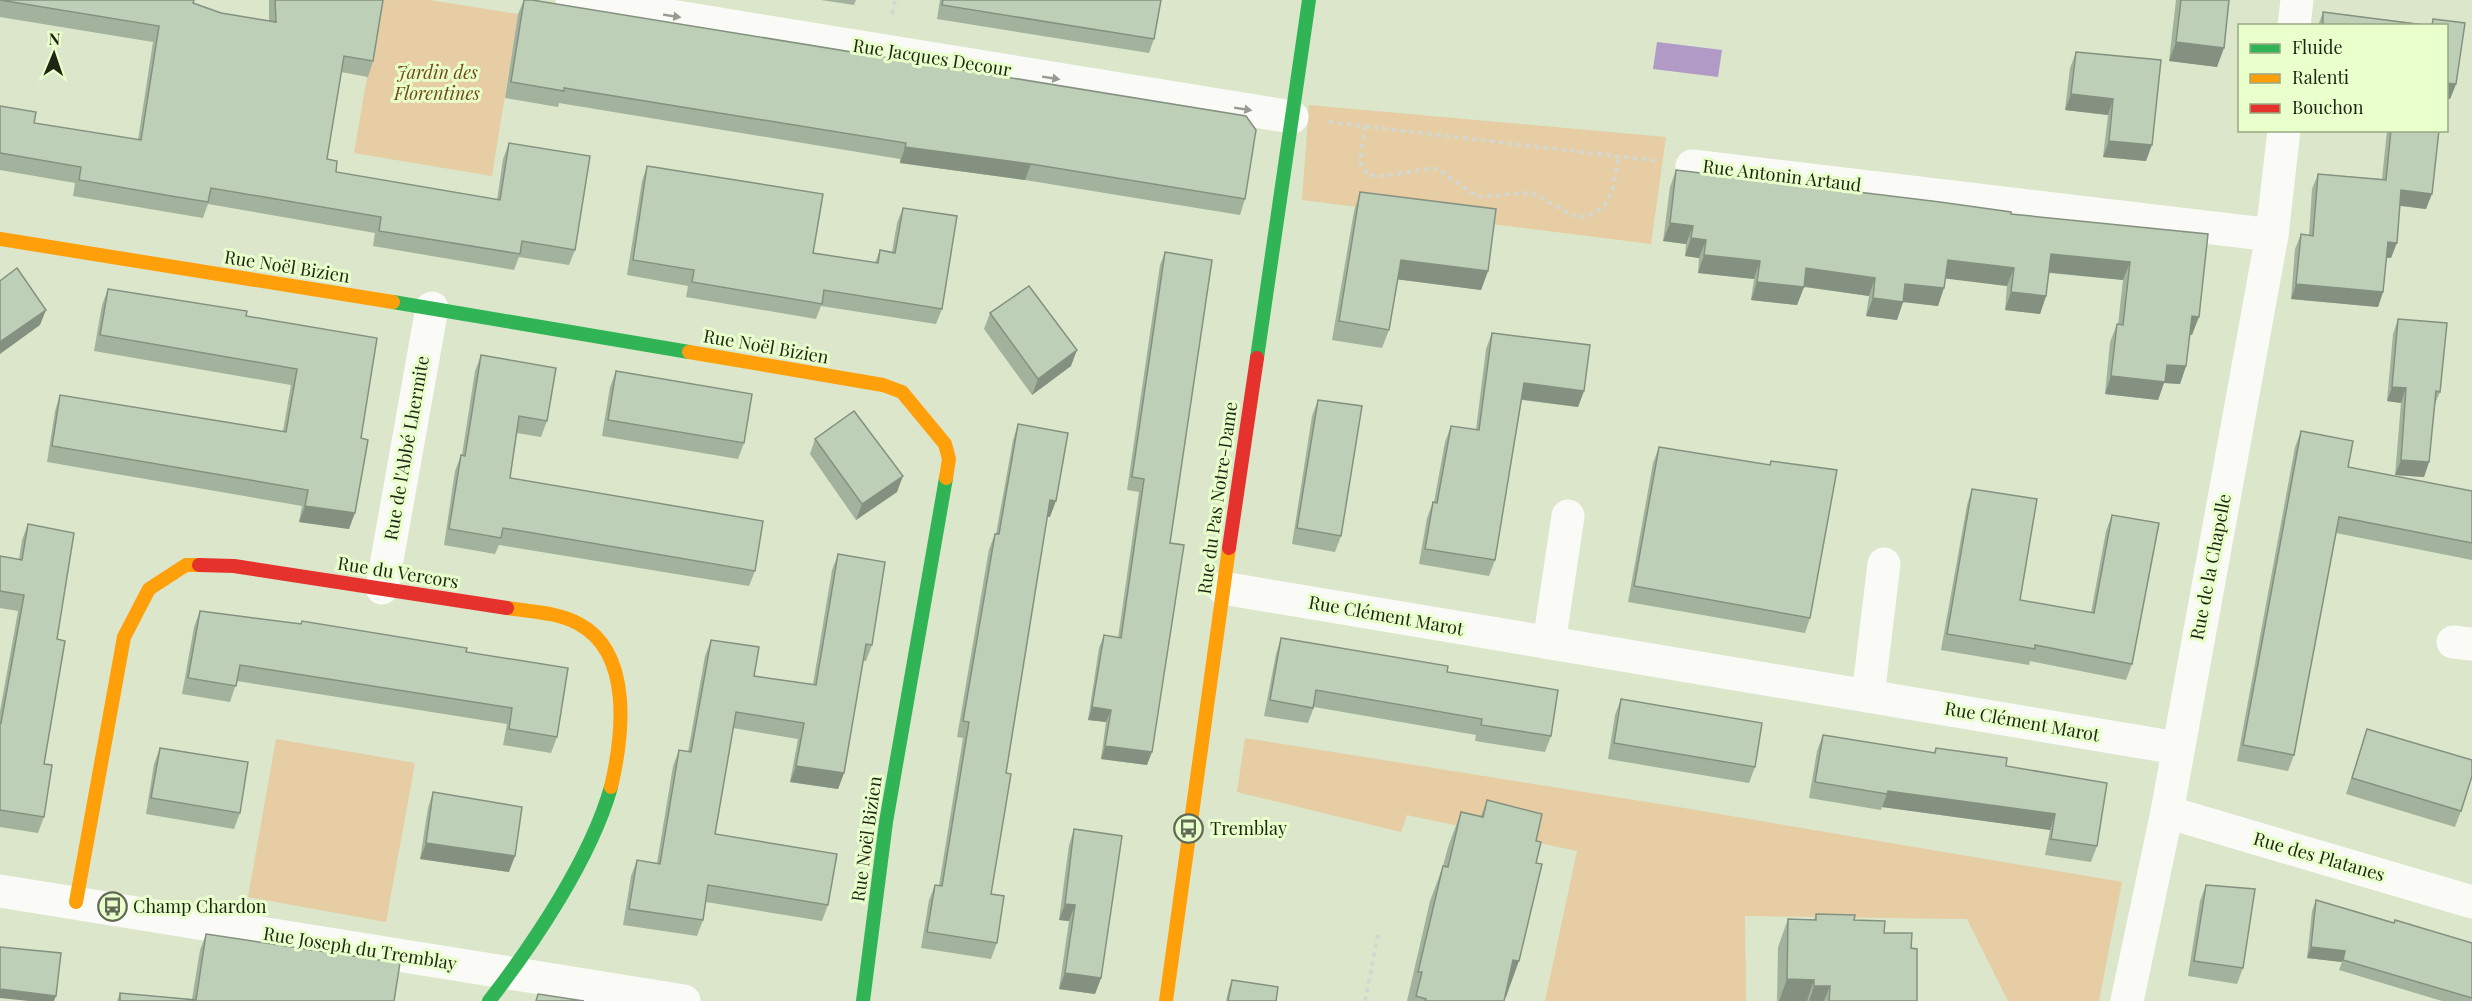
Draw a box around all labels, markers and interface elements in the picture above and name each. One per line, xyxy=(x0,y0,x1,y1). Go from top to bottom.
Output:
one-way arrow xyxy=(662,12,681,21)
north arrow xyxy=(24,24,84,84)
legend xyxy=(2238,24,2448,132)
text: N xyxy=(48,28,61,49)
street label: Rue Jacques Decour xyxy=(851,33,1013,81)
text: Fluide xyxy=(2292,35,2343,59)
park label: Jardin des Florentines xyxy=(393,60,480,105)
text: Ralenti xyxy=(2292,65,2349,89)
one-way arrow xyxy=(1041,73,1060,82)
text: Bouchon xyxy=(2292,95,2364,119)
one-way arrow xyxy=(1234,105,1253,114)
street label: Rue Antonin Artaud xyxy=(1701,153,1863,197)
street label: Rue Noël Bizien xyxy=(223,244,352,288)
street label: Rue Noël Bizien xyxy=(702,323,831,369)
street label: Rue de l'Abbé Lhermite xyxy=(378,354,434,542)
street label: Rue du Pas Notre-Dame xyxy=(1192,400,1242,596)
street label: Rue de la Chapelle xyxy=(2184,492,2236,642)
street label: Rue du Vercors xyxy=(336,551,460,593)
street label: Rue Clément Marot xyxy=(1307,590,1466,641)
street label: Rue Clément Marot xyxy=(1943,696,2102,747)
street label: Rue Noël Bizien xyxy=(845,774,887,903)
bus stop icon: Tremblay xyxy=(1173,813,1205,845)
place label: Tremblay xyxy=(1210,816,1287,840)
street label: Rue des Platanes xyxy=(2251,826,2388,886)
bus stop icon: Champ Chardon xyxy=(96,891,128,923)
place label: Champ Chardon xyxy=(133,894,267,918)
street label: Rue Joseph du Tremblay xyxy=(262,921,459,975)

